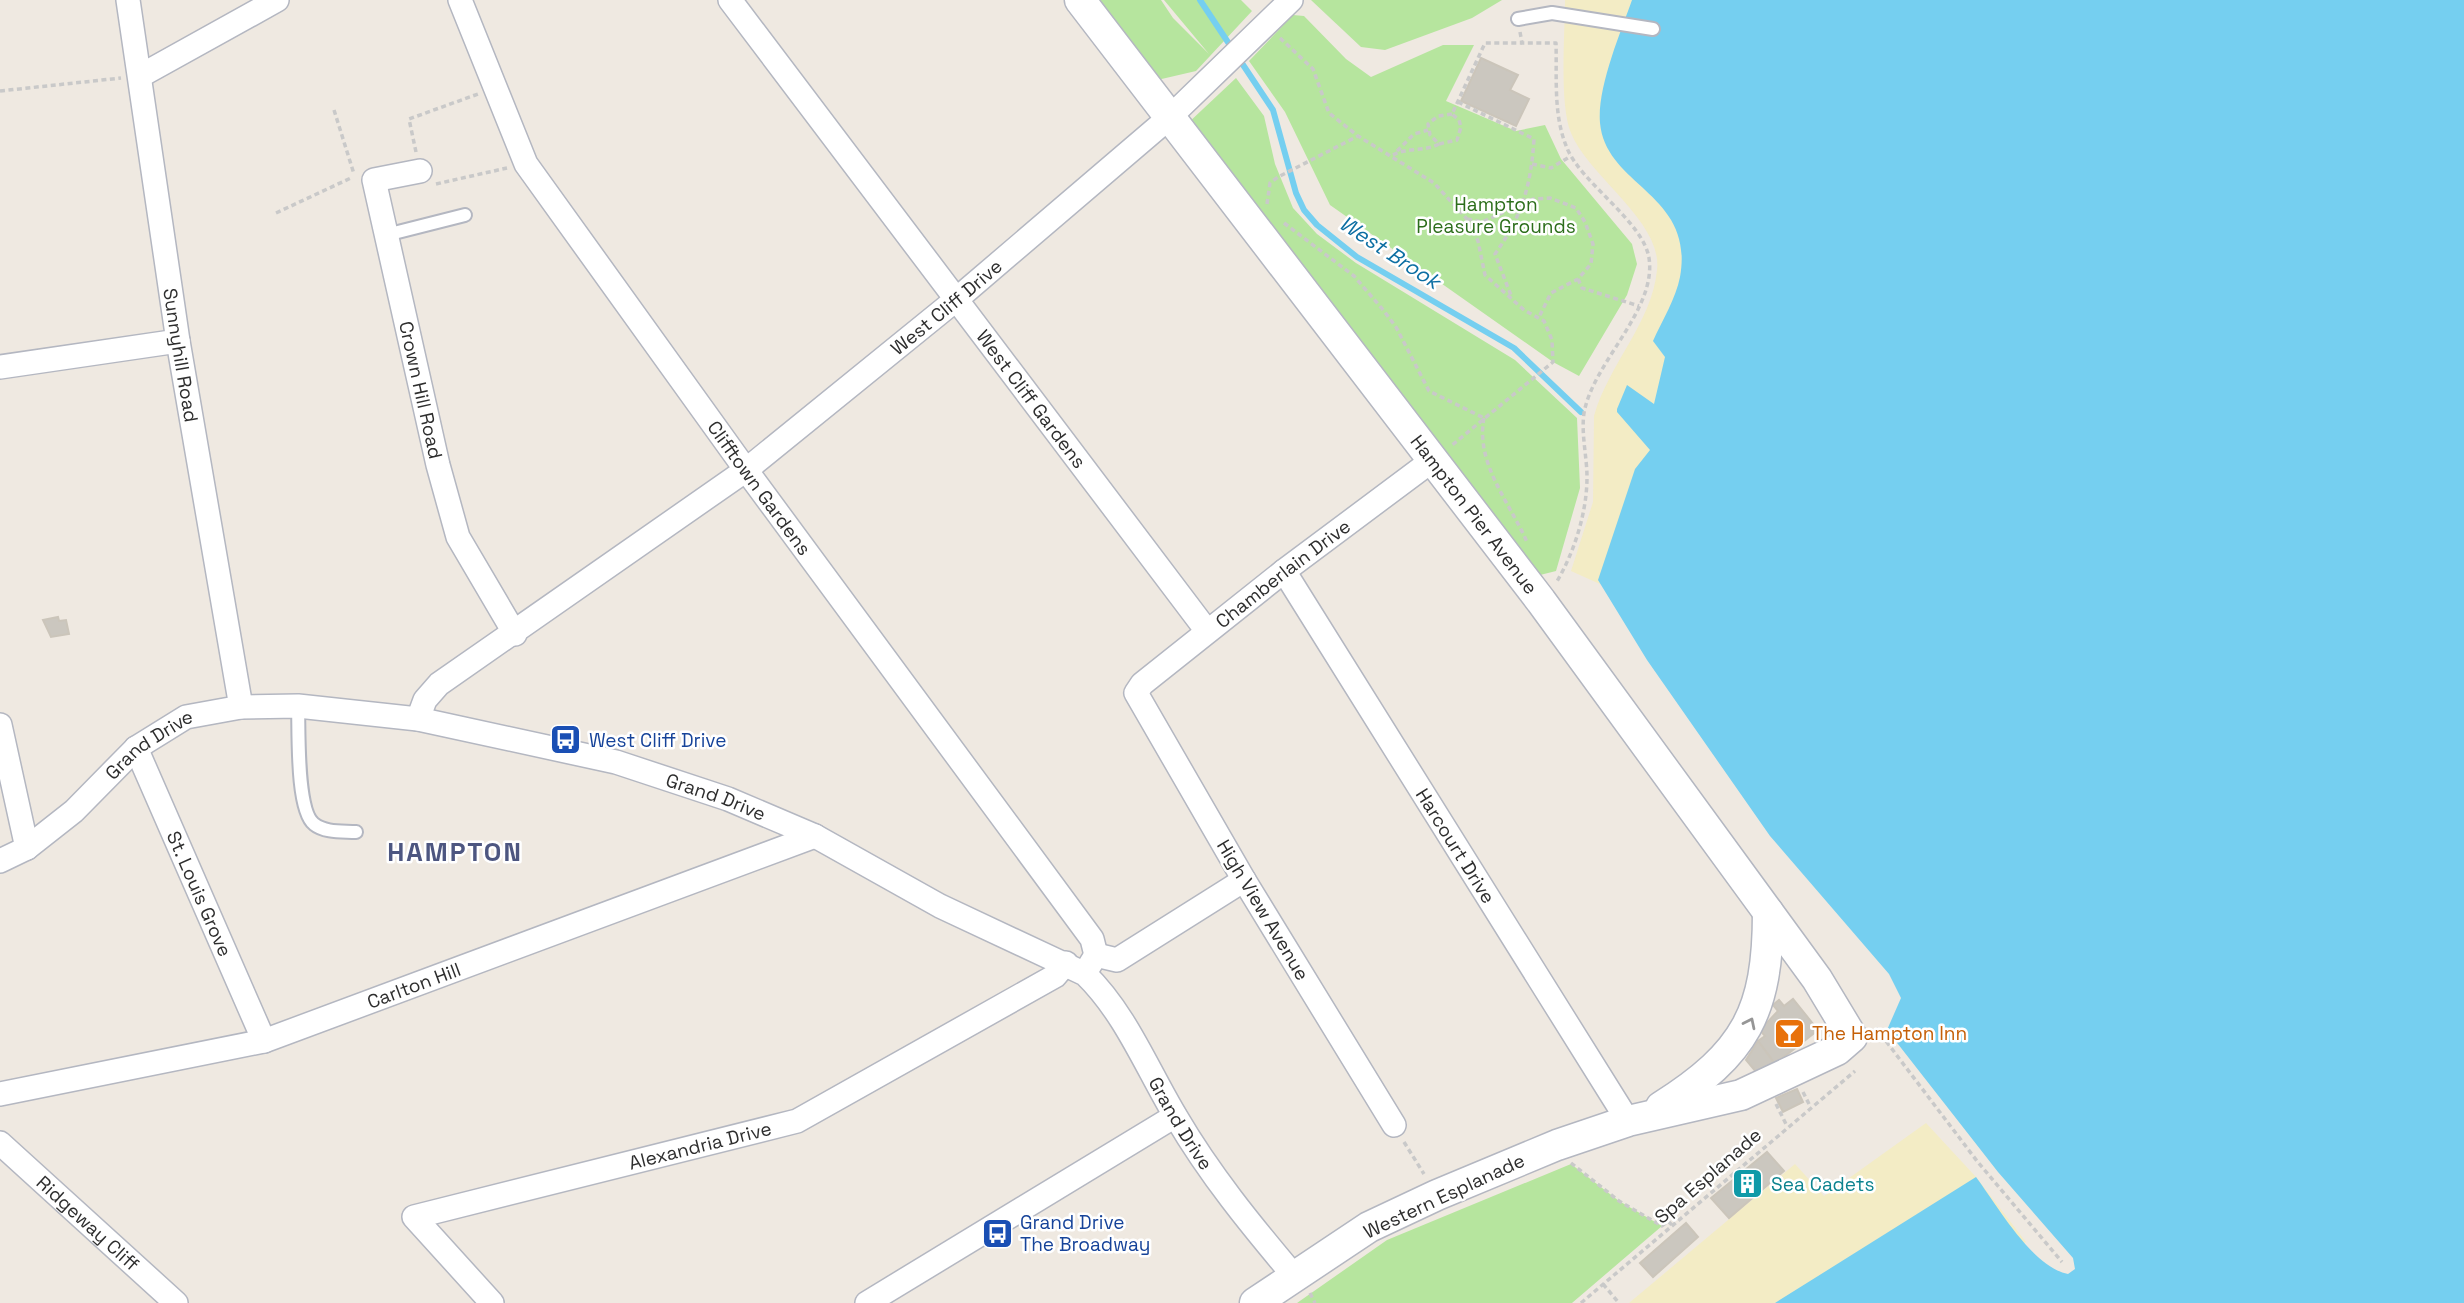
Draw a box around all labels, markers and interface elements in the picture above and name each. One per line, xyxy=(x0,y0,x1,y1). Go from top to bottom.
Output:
park label: Hampton Pleasure Grounds xyxy=(1416,192,1576,239)
water label: West Brook xyxy=(1334,209,1448,296)
street label: West Cliff Drive xyxy=(885,253,1007,360)
street label: Sunnyhill Road xyxy=(158,286,204,424)
street label: Crown Hill Road xyxy=(394,319,449,461)
street label: West Cliff Gardens xyxy=(971,325,1092,473)
street label: Clifftown Gardens xyxy=(702,415,817,560)
street label: Hampton Pier Avenue xyxy=(1405,429,1544,599)
street label: Chamberlain Drive xyxy=(1210,513,1355,633)
street label: Grand Drive xyxy=(99,704,194,785)
bus stop icon: West Cliff Drive xyxy=(549,723,583,757)
place label: West Cliff Drive xyxy=(589,728,726,753)
street label: Grand Drive xyxy=(663,767,770,826)
street label: Harcourt Drive xyxy=(1410,783,1501,908)
street label: St. Louis Grove xyxy=(161,827,238,960)
district label: HAMPTON xyxy=(387,835,523,869)
street label: High View Avenue xyxy=(1211,835,1315,985)
street label: Carlton Hill xyxy=(363,956,464,1014)
bar icon: The Hampton Inn xyxy=(1772,1016,1806,1050)
one-way arrow xyxy=(1741,1018,1755,1030)
place label: The Hampton Inn xyxy=(1812,1021,1967,1046)
street label: Grand Drive xyxy=(1143,1072,1219,1175)
street label: Alexandria Drive xyxy=(626,1115,774,1175)
street label: Spa Esplanade xyxy=(1649,1123,1767,1229)
street label: Western Esplanade xyxy=(1359,1148,1529,1244)
building icon: Sea Cadets xyxy=(1731,1167,1765,1201)
street label: Ridgeway Cliff xyxy=(31,1170,145,1276)
place label: Sea Cadets xyxy=(1771,1172,1874,1197)
place label: Grand Drive The Broadway xyxy=(1020,1210,1150,1257)
bus stop icon: Grand Drive The Broadway xyxy=(980,1216,1014,1250)

